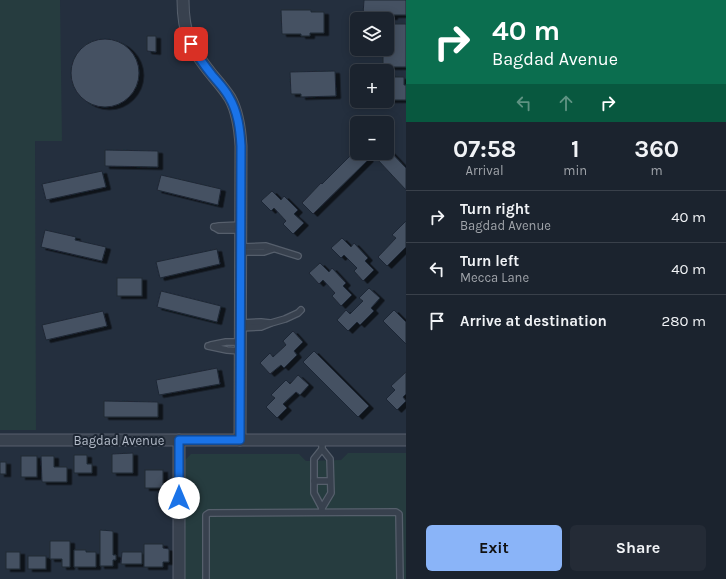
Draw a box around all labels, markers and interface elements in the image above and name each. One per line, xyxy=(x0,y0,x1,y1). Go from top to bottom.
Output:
map controls xyxy=(350,12,394,160)
button: layers xyxy=(350,12,394,56)
text: 40 m xyxy=(492,14,560,47)
icon: right xyxy=(426,16,478,68)
pin xyxy=(174,27,208,61)
icon: arrive xyxy=(180,33,202,55)
text: Bagdad Avenue xyxy=(492,48,618,70)
button: + xyxy=(350,64,394,108)
icon: left xyxy=(513,92,535,114)
icon: ahead xyxy=(555,92,577,114)
icon: right xyxy=(597,92,619,114)
button: − xyxy=(350,116,394,160)
text: 07:58 xyxy=(453,135,516,163)
text: 1 xyxy=(571,135,579,163)
text: 360 xyxy=(634,135,679,163)
text: Arrival xyxy=(466,163,504,178)
text: min xyxy=(563,163,587,178)
text: m xyxy=(650,163,663,178)
text: Turn right xyxy=(460,200,530,218)
icon: right xyxy=(426,206,448,228)
text: 40 m xyxy=(671,208,706,226)
text: Bagdad Avenue xyxy=(460,218,551,233)
text: Turn left xyxy=(460,252,519,270)
icon: left xyxy=(426,258,448,280)
text: 40 m xyxy=(671,260,706,278)
text: Mecca Lane xyxy=(460,270,529,285)
icon: arrive xyxy=(426,310,448,332)
text: Arrive at destination xyxy=(460,312,607,330)
text: 280 m xyxy=(662,312,706,330)
street label: Bagdad Avenue xyxy=(73,433,165,448)
position arrow xyxy=(158,477,200,519)
button: Exit xyxy=(426,525,562,571)
button: Share xyxy=(570,525,706,571)

